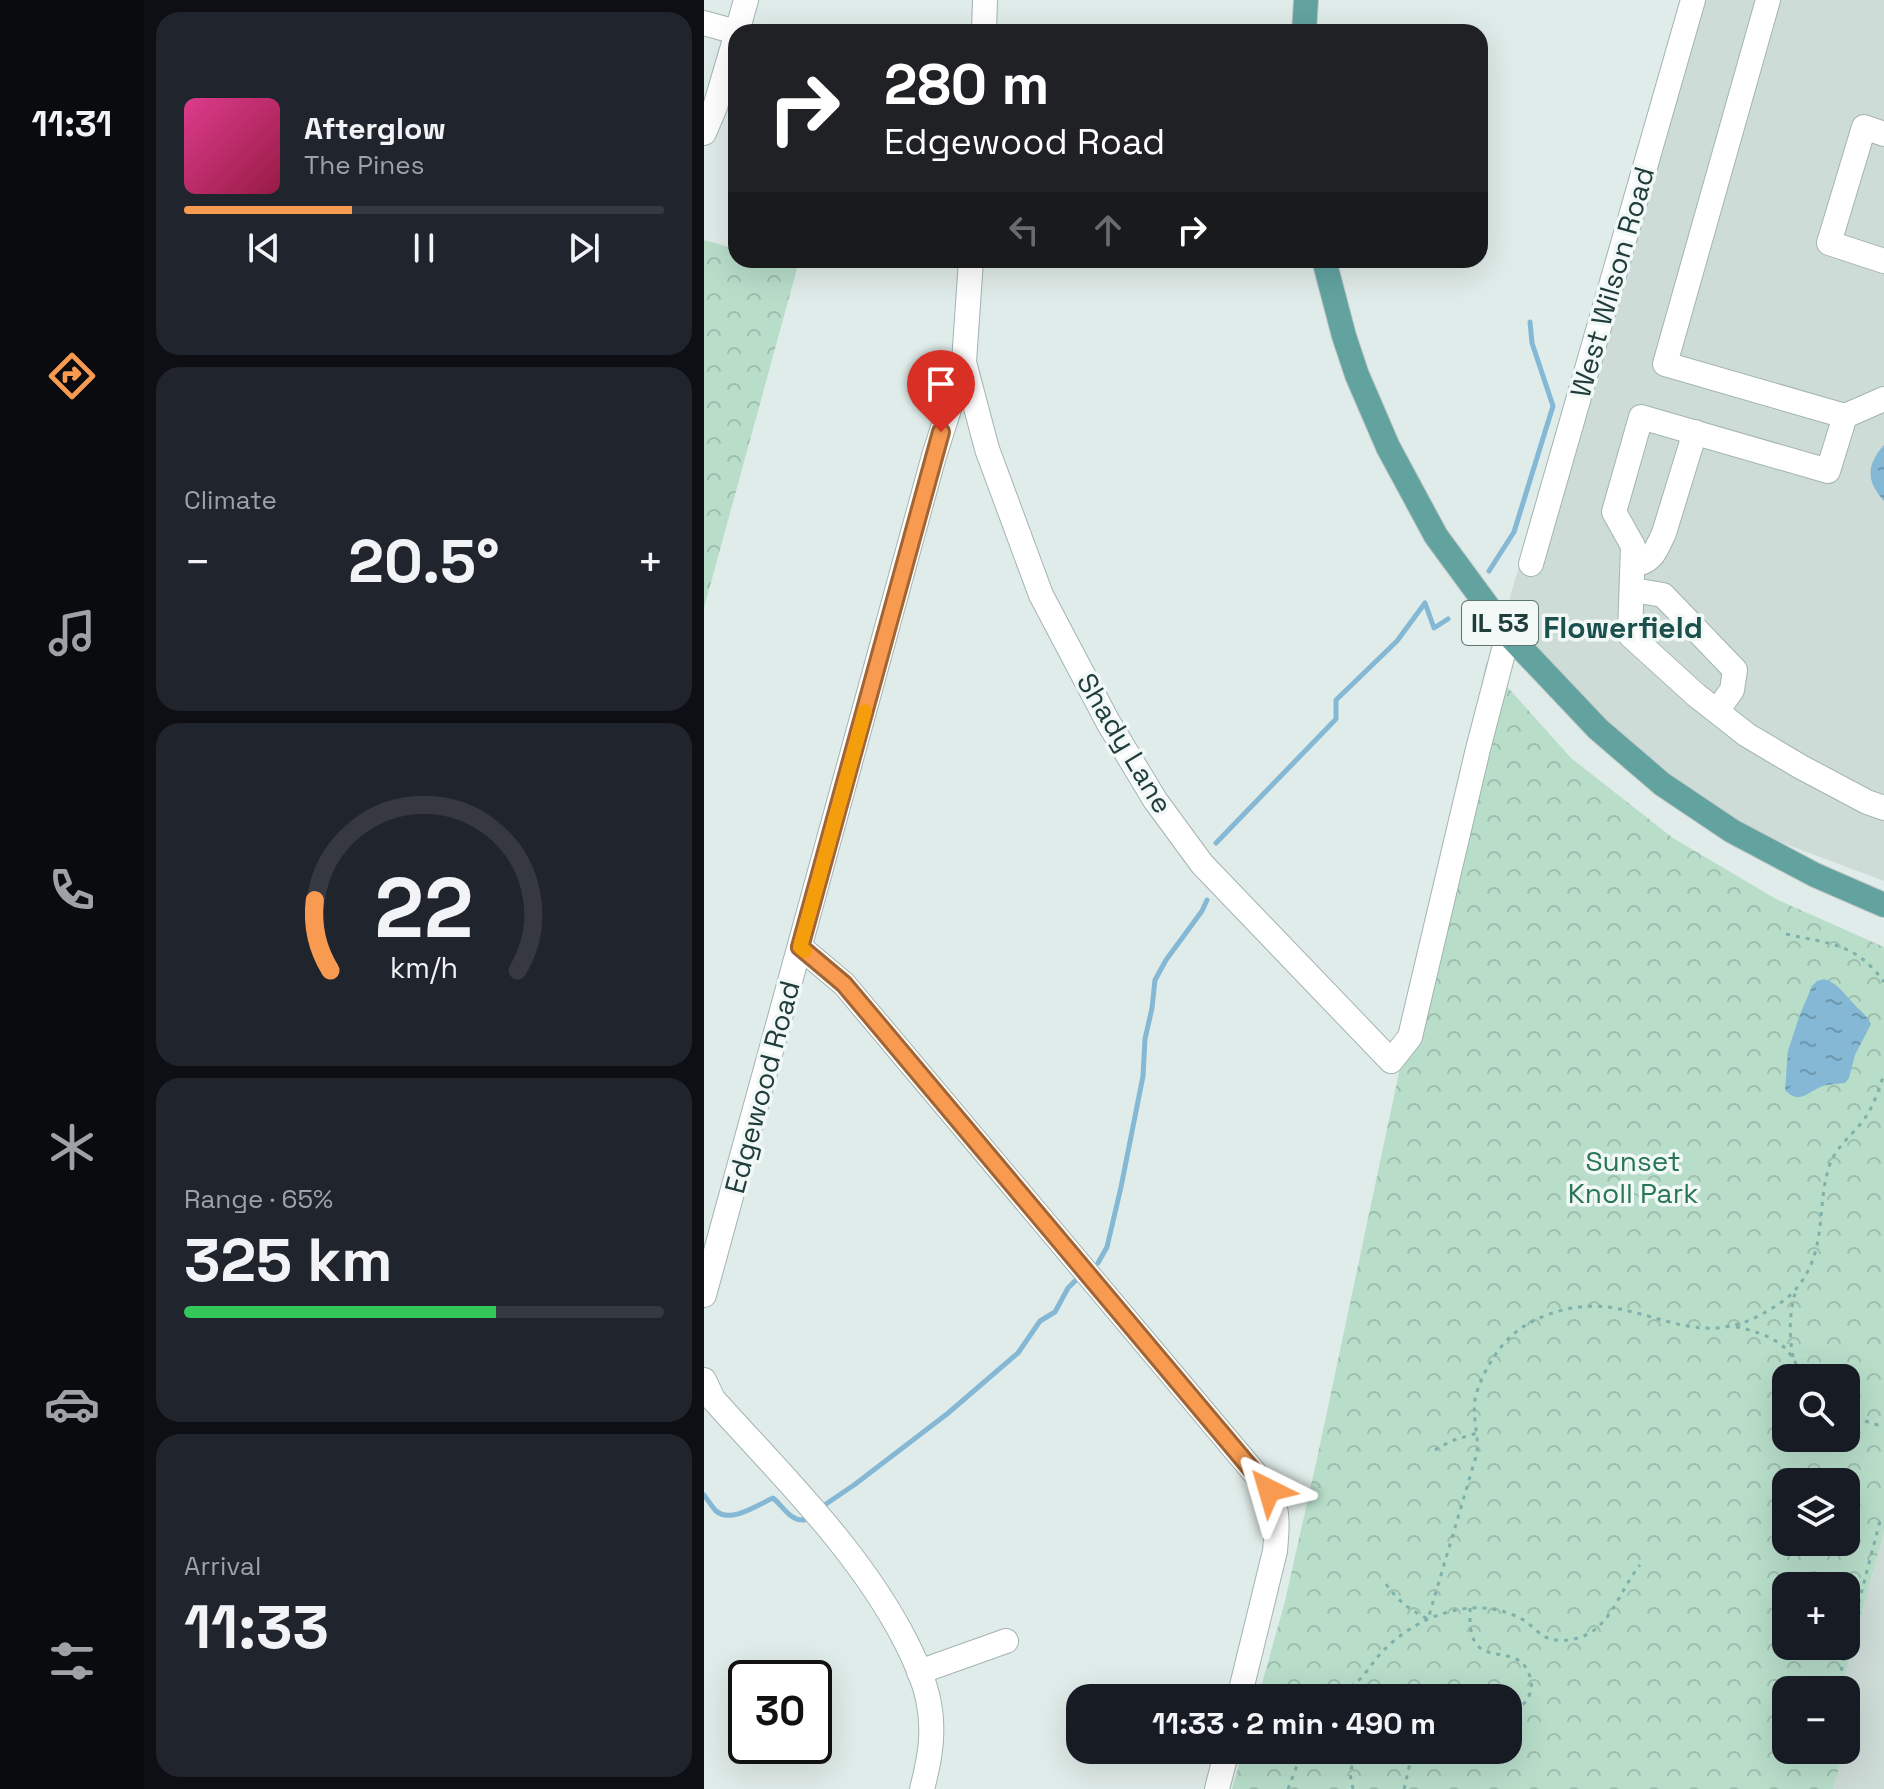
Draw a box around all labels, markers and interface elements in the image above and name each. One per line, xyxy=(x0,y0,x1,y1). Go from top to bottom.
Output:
text: 280 m xyxy=(884,49,1049,120)
icon: right xyxy=(752,56,856,160)
text: 11:31 xyxy=(32,101,112,147)
text: Afterglow xyxy=(304,109,446,148)
text: Edgewood Road xyxy=(884,119,1165,165)
text: The Pines xyxy=(304,148,424,182)
street label: West Wilson Road xyxy=(1562,162,1662,402)
icon: left xyxy=(1002,208,1046,252)
icon: ahead xyxy=(1086,208,1130,252)
icon: right xyxy=(1170,208,1214,252)
icon: previous xyxy=(242,226,286,270)
icon: pause xyxy=(402,226,446,270)
icon: next xyxy=(562,226,606,270)
icon: directions xyxy=(44,348,100,404)
pin xyxy=(907,350,975,432)
icon: arrive xyxy=(919,362,963,406)
text: Climate xyxy=(184,483,277,517)
text: 20.5° xyxy=(348,523,500,600)
text: − xyxy=(184,534,211,590)
text: + xyxy=(637,534,664,590)
road number: IL 53 xyxy=(1462,601,1538,645)
icon: music xyxy=(44,605,100,661)
district label: Flowerfield xyxy=(1543,608,1703,647)
street label: Shady Lane xyxy=(1069,666,1181,820)
text: 22 xyxy=(375,854,473,960)
icon: phone xyxy=(44,862,100,918)
text: km/h xyxy=(390,950,458,986)
street label: Edgewood Road xyxy=(716,977,808,1197)
icon: climate xyxy=(44,1119,100,1175)
park label: Sunset Knoll Park xyxy=(1568,1143,1698,1211)
text: Range · 65% xyxy=(184,1182,333,1216)
text: 325 km xyxy=(184,1222,392,1299)
map controls xyxy=(1772,1364,1860,1764)
button: search xyxy=(1772,1364,1860,1452)
icon: car xyxy=(44,1376,100,1432)
position arrow xyxy=(1227,1448,1311,1532)
button: layers xyxy=(1772,1468,1860,1556)
text: Arrival xyxy=(184,1549,261,1583)
button: + xyxy=(1772,1572,1860,1660)
text: 11:33 xyxy=(184,1589,329,1666)
icon: filters xyxy=(44,1633,100,1689)
speed limit sign: 30 xyxy=(728,1660,832,1764)
button: − xyxy=(1772,1676,1860,1764)
text: 11:33 · 2 min · 490 m xyxy=(1152,1704,1436,1743)

